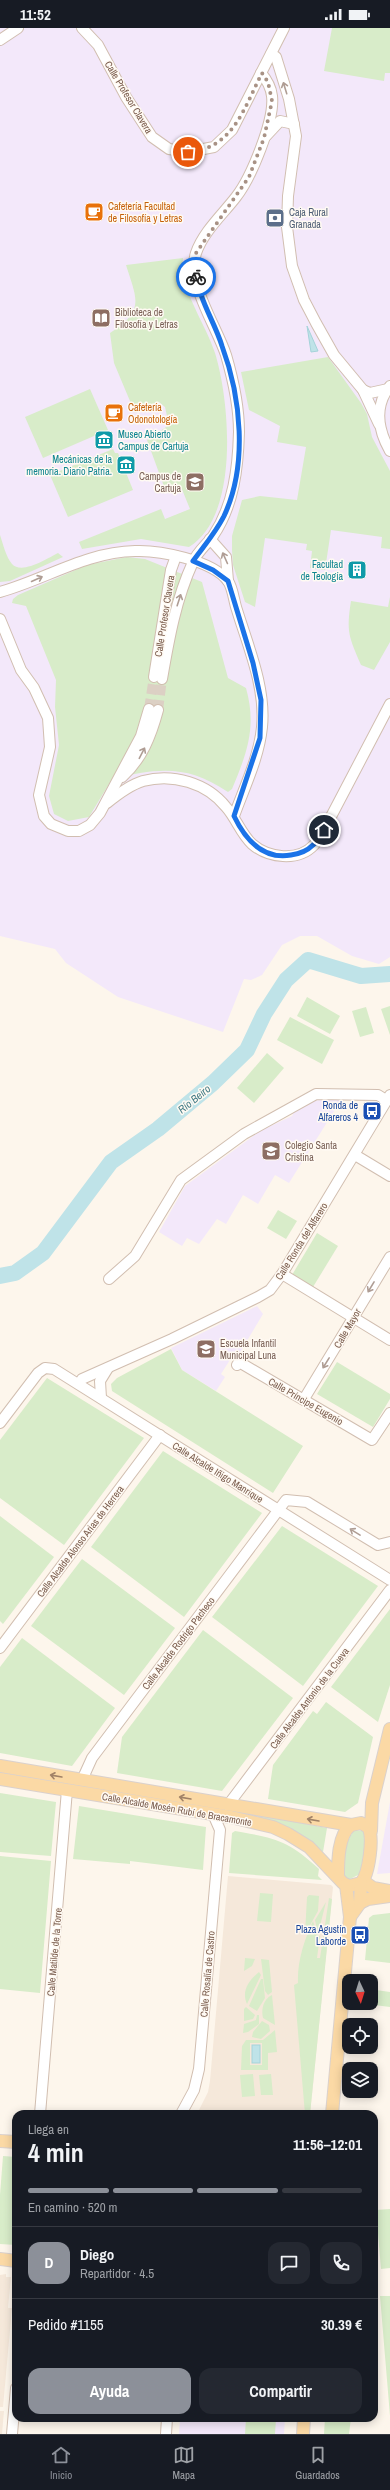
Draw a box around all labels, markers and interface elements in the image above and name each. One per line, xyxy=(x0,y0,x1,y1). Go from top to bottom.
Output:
text: 11:52 xyxy=(20,4,51,25)
street label: Calle Profesor Clavera xyxy=(102,59,156,136)
one-way arrow xyxy=(281,81,288,94)
pin xyxy=(171,135,205,169)
icon: bag xyxy=(177,141,199,163)
place label: Cafetería Facultad de Filosofía y Letras xyxy=(108,200,182,225)
cafe icon: Cafetería Facultad de Filosofía y Letras xyxy=(83,201,105,223)
place label: Caja Rural Granada xyxy=(289,206,328,231)
bank icon: Caja Rural Granada xyxy=(264,207,286,229)
courier xyxy=(176,257,216,297)
icon: bike xyxy=(185,266,207,288)
place label: Biblioteca de Filosofía y Letras xyxy=(115,306,178,331)
library icon: Biblioteca de Filosofía y Letras xyxy=(90,307,112,329)
place label: Cafetería Odonotología xyxy=(128,401,178,426)
cafe icon: Cafetería Odonotología xyxy=(103,402,125,424)
place label: Museo Abierto Campus de Cartuja xyxy=(118,428,189,453)
museum icon: Museo Abierto Campus de Cartuja xyxy=(93,429,115,451)
place label: Mecánicas de la memoria. Diario Patria. xyxy=(26,453,112,478)
museum icon: Mecánicas de la memoria. Diario Patria. xyxy=(115,454,137,476)
place label: Campus de Cartuja xyxy=(139,470,181,495)
school or university icon: Campus de Cartuja xyxy=(184,471,206,493)
one-way arrow xyxy=(221,552,228,564)
place label: Facultad de Teología xyxy=(301,558,343,583)
building icon: Facultad de Teología xyxy=(346,559,368,581)
street label: Calle Profesor Clavera xyxy=(152,574,177,658)
one-way arrow xyxy=(30,575,42,582)
one-way arrow xyxy=(176,593,183,606)
one-way arrow xyxy=(138,747,146,759)
pin xyxy=(307,813,341,847)
icon: home xyxy=(313,819,335,841)
water label: Río Beiro xyxy=(175,1082,213,1116)
place label: Ronda de Alfareros 4 xyxy=(317,1099,358,1124)
bus stop icon: Ronda de Alfareros 4 xyxy=(361,1100,383,1122)
place label: Colegio Santa Cristina xyxy=(285,1139,337,1164)
school or university icon: Colegio Santa Cristina xyxy=(260,1140,282,1162)
street label: Calle Ronda del Alfarero xyxy=(272,1200,331,1282)
one-way arrow xyxy=(367,1281,375,1293)
street label: Calle Mayor xyxy=(331,1306,364,1350)
place label: Escuela Infantil Municipal Luna xyxy=(220,1337,277,1362)
school or university icon: Escuela Infantil Municipal Luna xyxy=(195,1338,217,1360)
one-way arrow xyxy=(322,1357,330,1368)
street label: Calle Príncipe Eugenio xyxy=(266,1375,346,1428)
street label: Calle Alcalde Iñigo Manrique xyxy=(170,1439,266,1506)
street label: Calle Alcalde Alonso Arias de Herrera xyxy=(34,1482,127,1600)
one-way arrow xyxy=(349,1528,360,1536)
street label: Calle Alcalde Rodrigo Pacheco xyxy=(139,1594,218,1692)
street label: Calle Alcalde Antonio de la Cueva xyxy=(267,1645,352,1752)
one-way arrow xyxy=(50,1772,63,1780)
street label: Calle Alcalde Mosén Rubí de Bracamonte xyxy=(101,1790,253,1829)
one-way arrow xyxy=(178,1794,191,1802)
one-way arrow xyxy=(307,1816,320,1824)
street label: Calle Matilde de la Torre xyxy=(44,1907,65,1997)
place label: Plaza Agustín Laborde xyxy=(296,1923,346,1948)
bus stop icon: Plaza Agustín Laborde xyxy=(349,1924,371,1946)
street label: Calle Rosalía de Castro xyxy=(197,1930,218,2018)
north arrow xyxy=(342,1974,378,2010)
map controls xyxy=(342,1974,378,2098)
button: locate xyxy=(342,2018,378,2054)
button: layers xyxy=(342,2062,378,2098)
text: Llega en xyxy=(28,2121,69,2138)
text: 11:56–12:01 xyxy=(293,2134,362,2155)
text: 4 min xyxy=(28,2135,84,2170)
text: En camino · 520 m xyxy=(28,2199,117,2216)
button: chat xyxy=(268,2242,310,2284)
button: phone xyxy=(320,2242,362,2284)
text: Diego xyxy=(80,2244,114,2265)
text: D xyxy=(45,2252,53,2273)
text: Repartidor · 4.5 xyxy=(80,2265,154,2282)
text: Pedido #1155 xyxy=(28,2314,104,2335)
text: 30.39 € xyxy=(321,2314,362,2335)
button: Ayuda xyxy=(28,2368,191,2414)
button: Compartir xyxy=(199,2368,362,2414)
tab: Inicio xyxy=(50,2444,72,2482)
tab: Mapa xyxy=(172,2444,195,2482)
tab: Guardados xyxy=(295,2444,340,2482)

